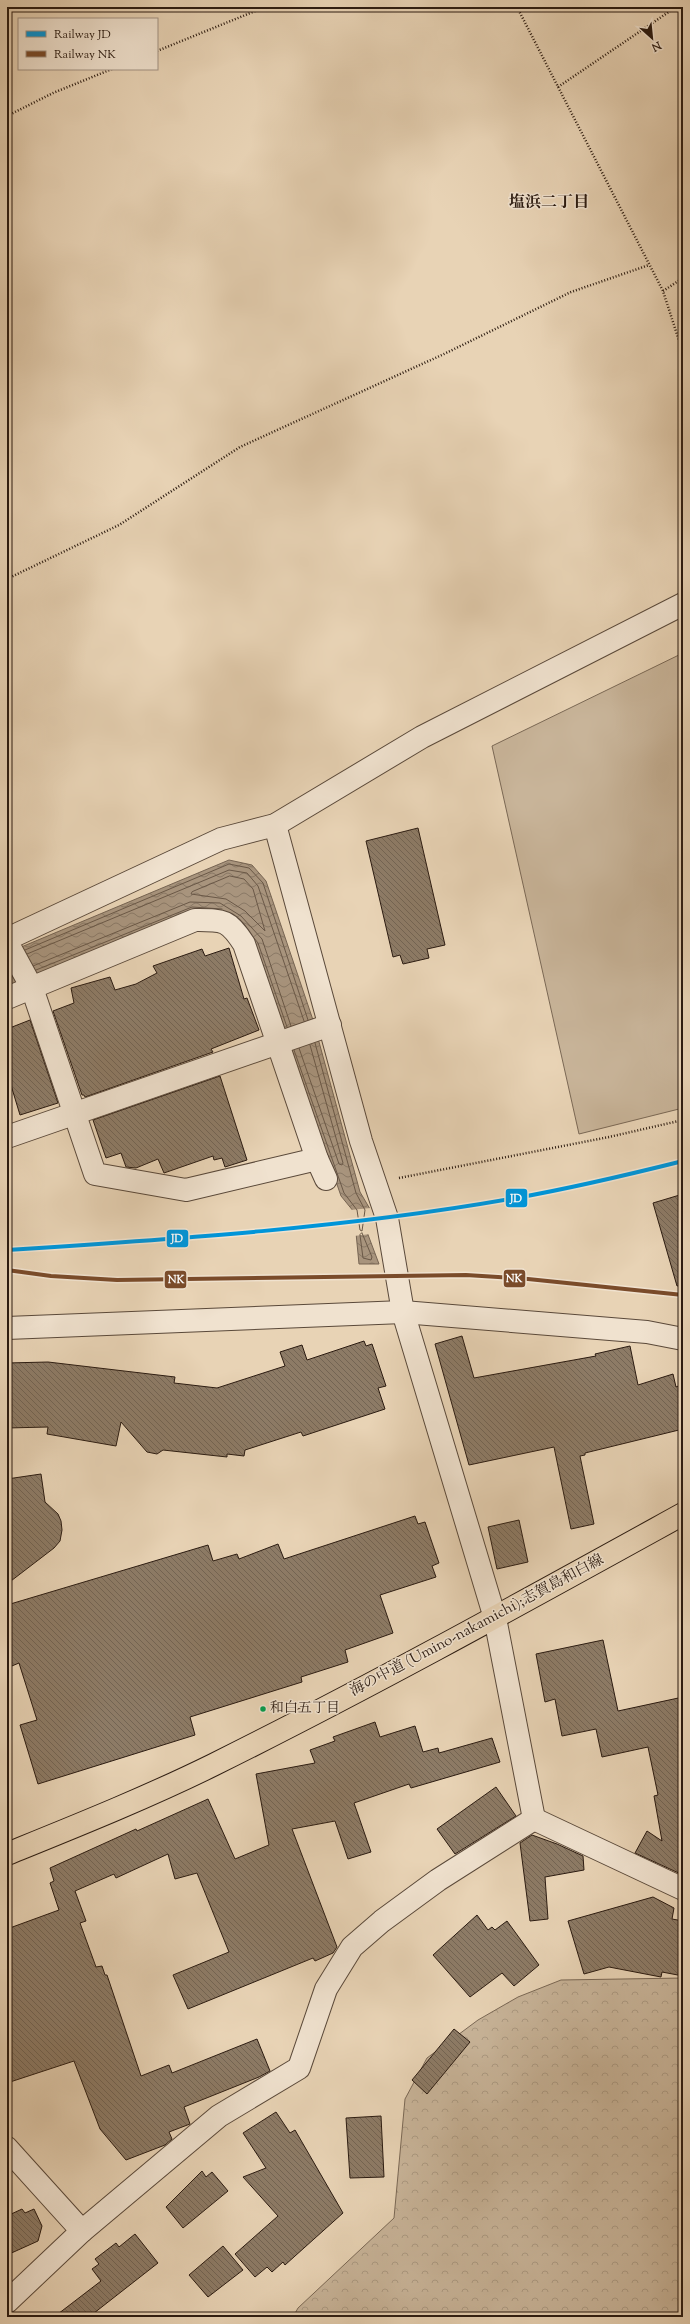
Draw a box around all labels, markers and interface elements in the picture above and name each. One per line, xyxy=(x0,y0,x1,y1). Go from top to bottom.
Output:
legend xyxy=(18,18,158,70)
north arrow xyxy=(632,18,672,58)
text: Railway JD xyxy=(54,26,111,44)
text: N xyxy=(648,36,665,55)
text: Railway NK xyxy=(54,46,116,64)
district label: 塩浜二丁目 xyxy=(509,192,589,215)
line badge: JD xyxy=(505,1188,528,1208)
text: JD xyxy=(509,1191,522,1207)
line badge: JD xyxy=(166,1229,189,1248)
text: JD xyxy=(170,1231,183,1247)
line badge: NK xyxy=(503,1269,526,1288)
line badge: NK xyxy=(164,1270,187,1289)
text: NK xyxy=(505,1271,522,1287)
text: NK xyxy=(167,1272,184,1288)
street label: 海の中道 (Umino-nakamichi);志賀島和白線 xyxy=(346,1550,608,1702)
place label: 和白五丁目 xyxy=(270,1699,340,1719)
marker: 和白五丁目 xyxy=(258,1704,268,1714)

